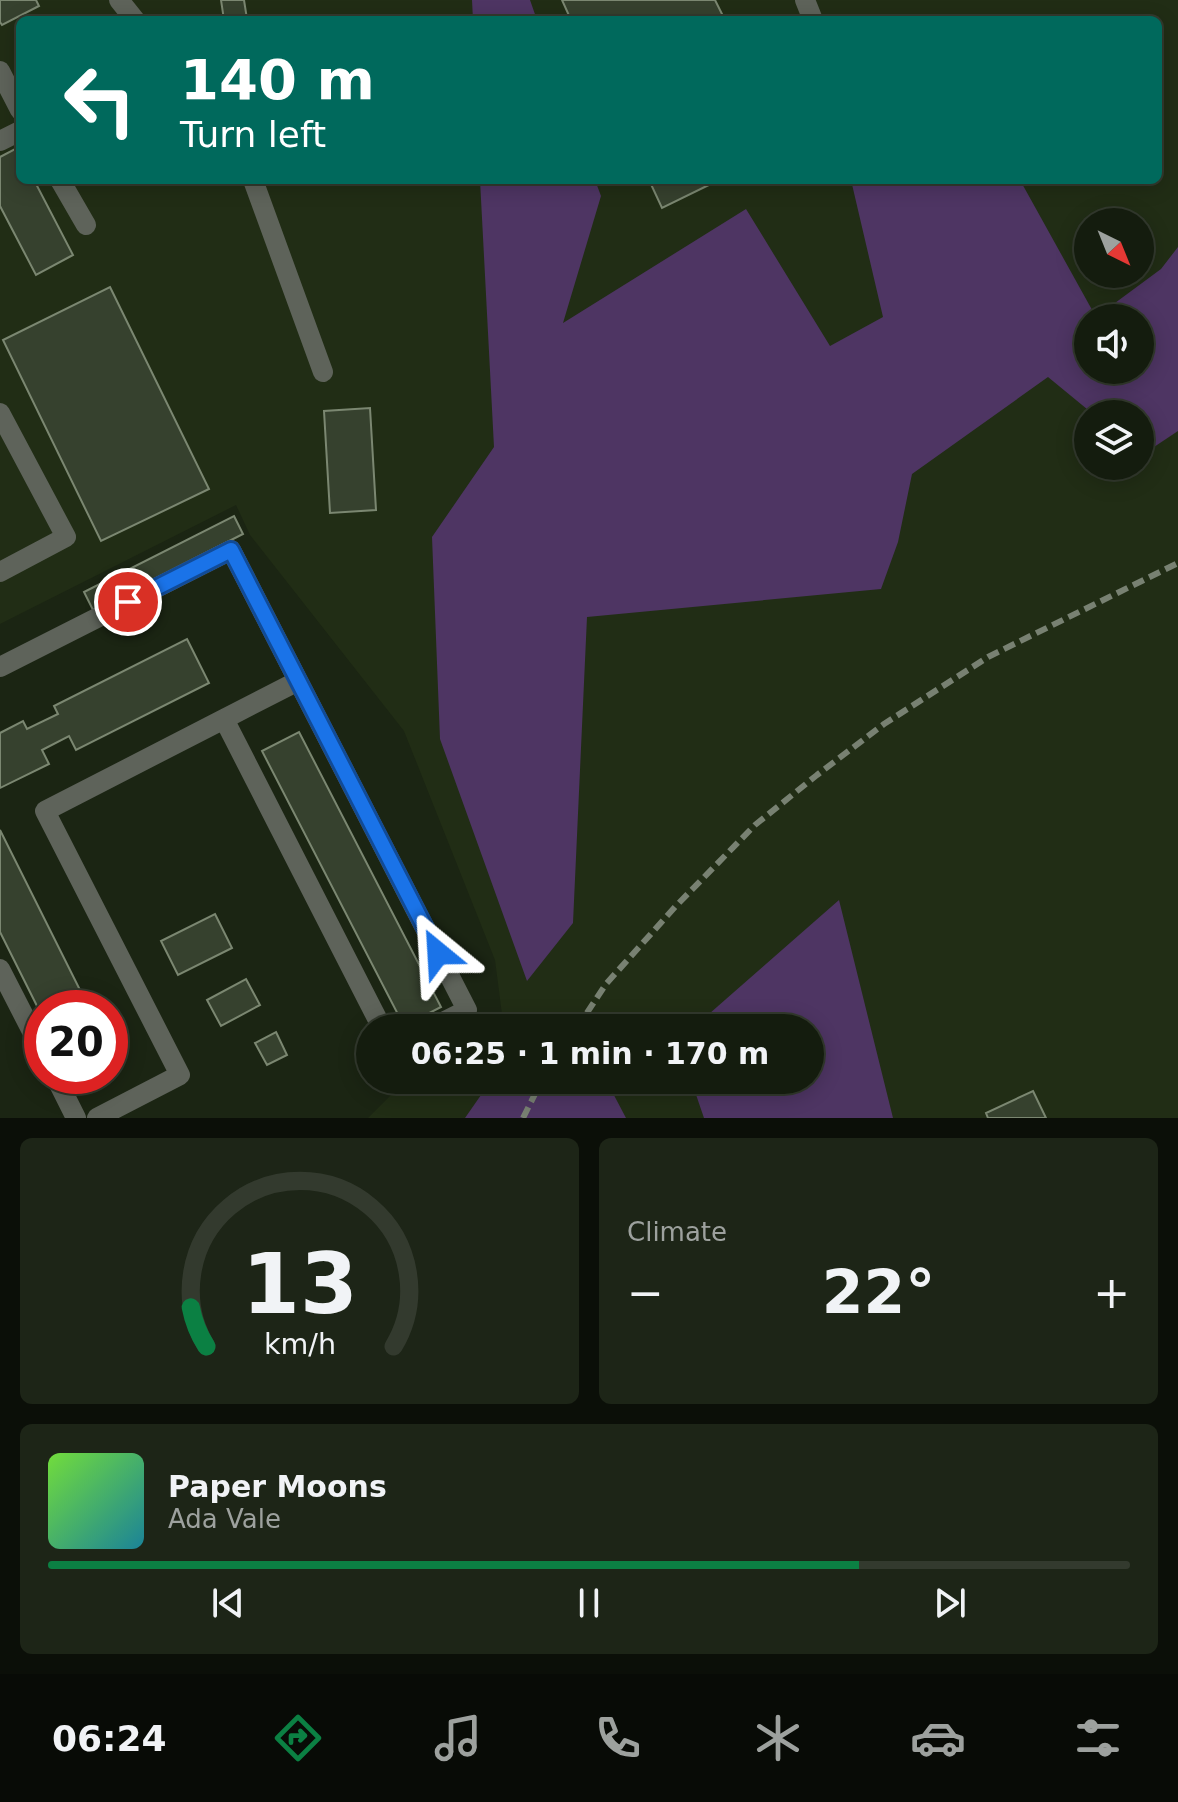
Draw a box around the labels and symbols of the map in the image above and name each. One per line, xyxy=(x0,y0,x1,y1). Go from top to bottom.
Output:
north arrow xyxy=(1074,208,1154,288)
pin xyxy=(94,568,162,636)
position arrow xyxy=(396,911,480,995)
speed limit sign: 20 xyxy=(24,990,128,1094)

